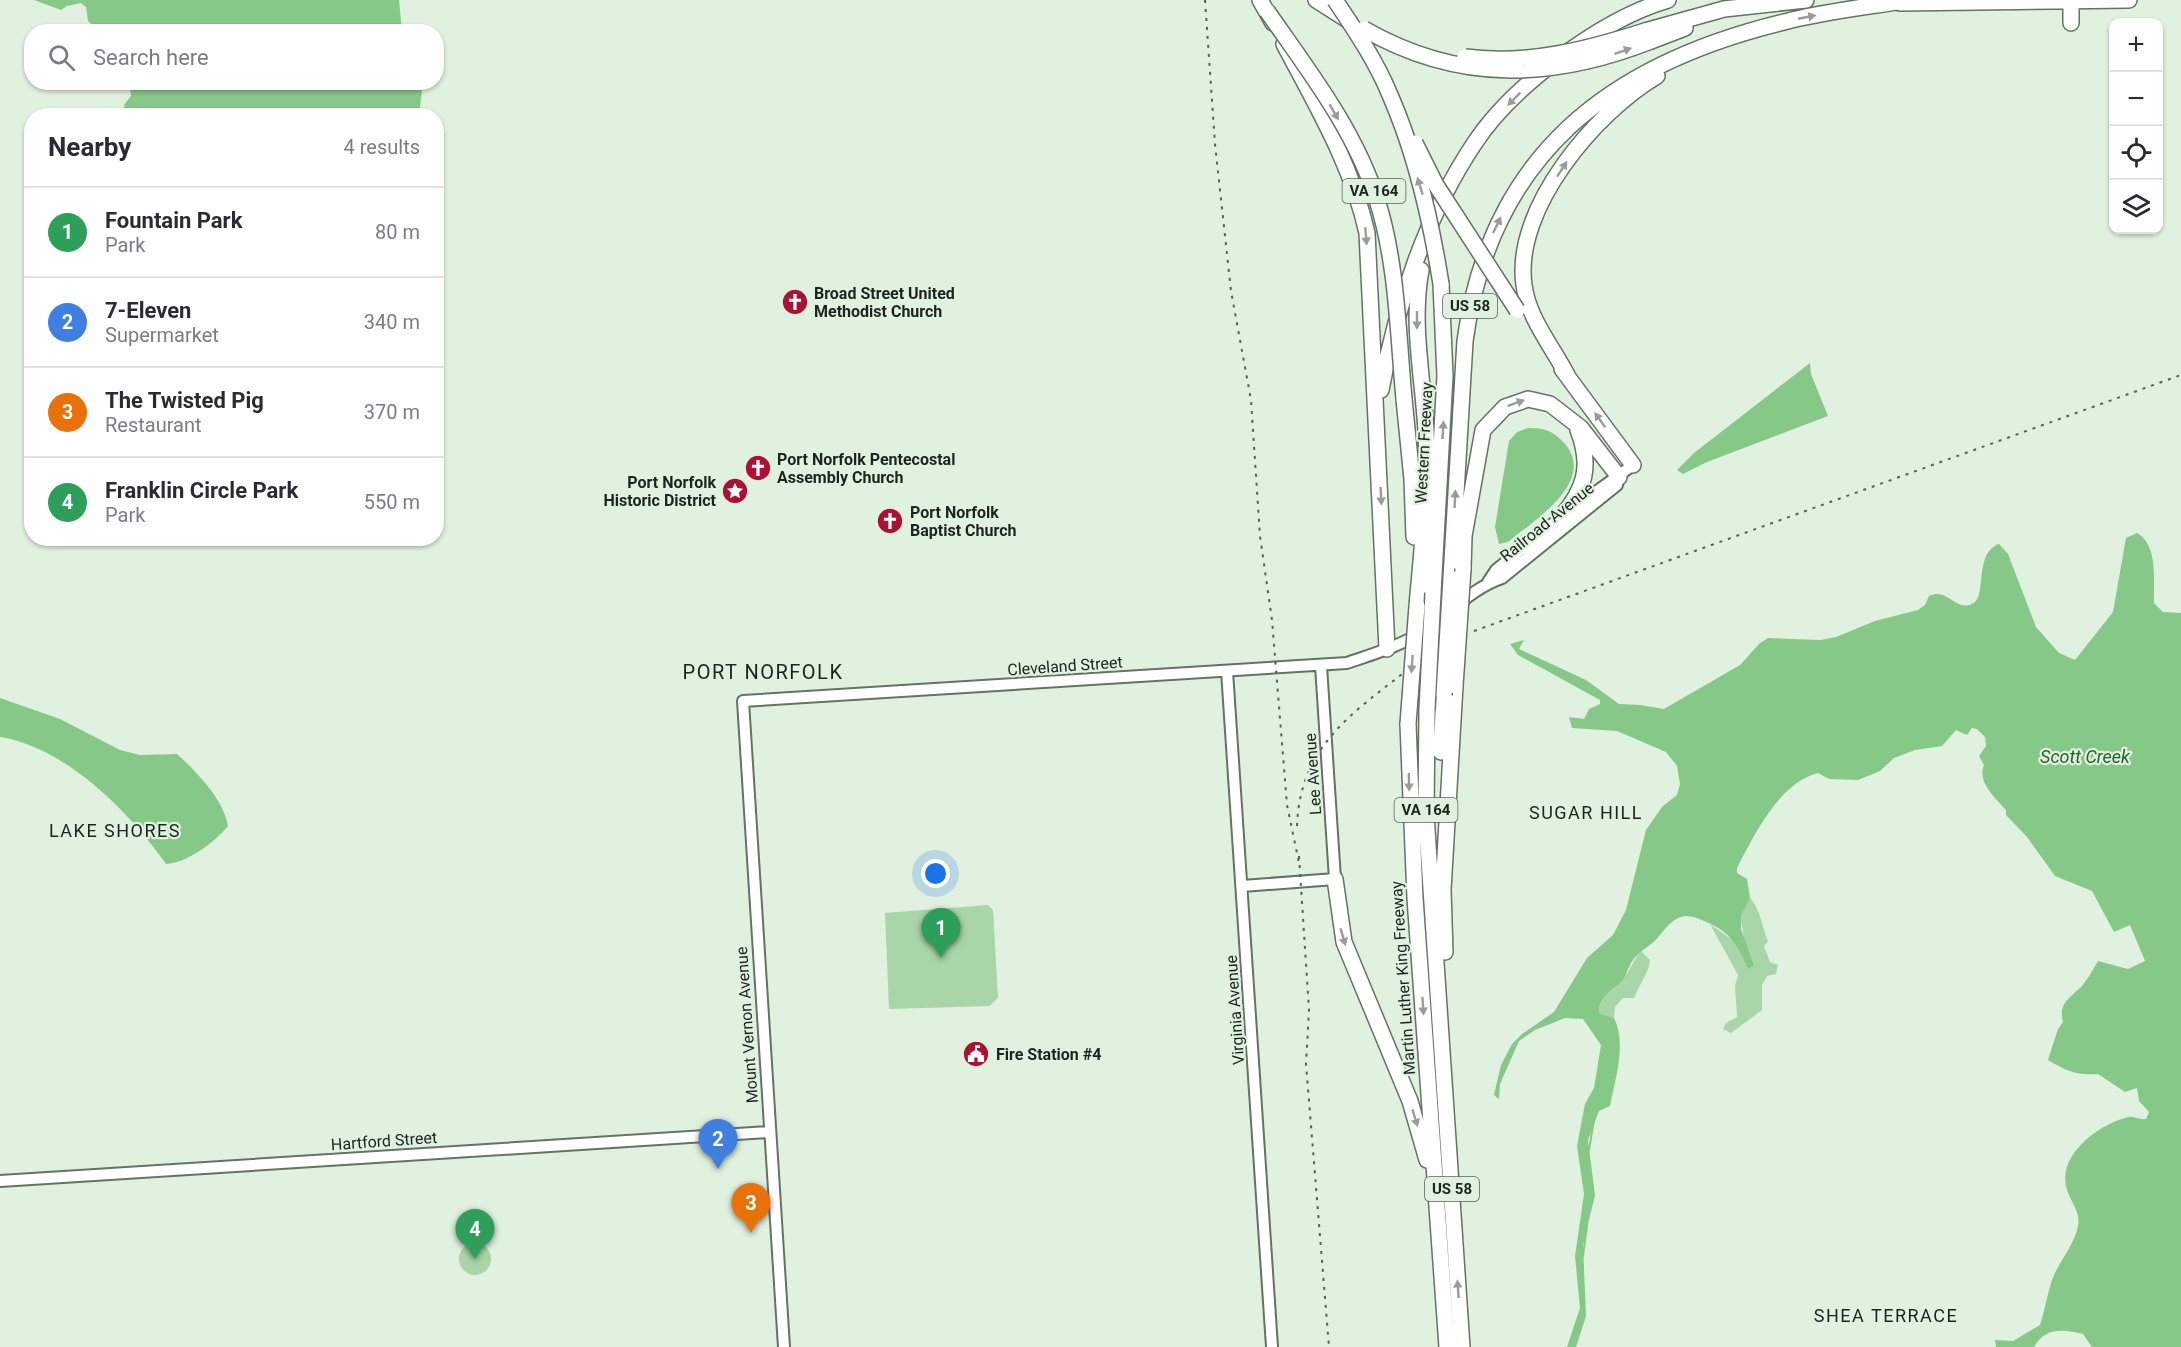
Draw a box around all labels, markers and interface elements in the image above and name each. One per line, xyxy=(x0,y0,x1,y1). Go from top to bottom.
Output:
one-way arrow xyxy=(1798,12,1817,21)
map controls xyxy=(2109,18,2163,234)
button: + xyxy=(2109,18,2163,72)
search box xyxy=(24,24,444,90)
icon: search xyxy=(45,41,78,74)
text: Search here xyxy=(93,45,209,70)
one-way arrow xyxy=(1614,46,1632,56)
button: − xyxy=(2109,72,2163,126)
one-way arrow xyxy=(1507,91,1521,106)
one-way arrow xyxy=(1329,104,1340,120)
button: locate xyxy=(2109,126,2163,180)
text: Nearby xyxy=(48,132,131,162)
text: 4 results xyxy=(344,135,420,159)
one-way arrow xyxy=(1557,160,1568,177)
one-way arrow xyxy=(1415,177,1424,195)
road number: VA 164 xyxy=(1342,179,1406,203)
button: layers xyxy=(2109,180,2163,234)
text: Fountain Park xyxy=(105,208,242,233)
one-way arrow xyxy=(1492,217,1501,234)
text: 1 xyxy=(62,220,73,244)
text: 80 m xyxy=(375,220,420,244)
one-way arrow xyxy=(1361,227,1371,246)
text: Park xyxy=(105,233,145,257)
place label: Broad Street United Methodist Church xyxy=(814,284,955,321)
church icon: Broad Street United Methodist Church xyxy=(780,287,810,317)
road number: US 58 xyxy=(1443,294,1497,318)
text: 7-Eleven xyxy=(105,298,191,323)
text: 2 xyxy=(62,310,73,334)
text: 340 m xyxy=(364,310,420,334)
one-way arrow xyxy=(1412,310,1422,329)
text: Supermarket xyxy=(105,323,219,347)
street label: Western Freeway xyxy=(1411,381,1437,504)
text: The Twisted Pig xyxy=(105,388,264,413)
one-way arrow xyxy=(1507,398,1525,408)
text: 3 xyxy=(62,400,73,424)
text: 370 m xyxy=(364,400,420,424)
text: Restaurant xyxy=(105,413,202,437)
one-way arrow xyxy=(1595,413,1607,428)
one-way arrow xyxy=(1438,420,1447,439)
place label: Port Norfolk Pentecostal Assembly Church xyxy=(777,450,955,487)
church icon: Port Norfolk Pentecostal Assembly Church xyxy=(743,453,773,483)
place label: Port Norfolk Historic District xyxy=(603,473,717,510)
place icon: Port Norfolk Historic District xyxy=(720,476,750,506)
text: Franklin Circle Park xyxy=(105,478,298,503)
street label: Railroad Avenue xyxy=(1496,479,1598,565)
one-way arrow xyxy=(1376,487,1385,506)
one-way arrow xyxy=(1451,489,1460,508)
text: 4 xyxy=(62,490,73,514)
text: 550 m xyxy=(364,490,420,514)
text: Park xyxy=(105,503,145,527)
place label: Port Norfolk Baptist Church xyxy=(910,503,1016,540)
church icon: Port Norfolk Baptist Church xyxy=(875,506,905,536)
street label: Cleveland Street xyxy=(1007,652,1123,680)
one-way arrow xyxy=(1408,655,1417,674)
district label: PORT NORFOLK xyxy=(683,660,843,684)
street label: Lee Avenue xyxy=(1301,732,1325,816)
water label: Scott Creek xyxy=(2040,746,2131,767)
one-way arrow xyxy=(1404,773,1414,792)
road number: VA 164 xyxy=(1394,798,1458,822)
district label: SUGAR HILL xyxy=(1529,802,1643,823)
district label: LAKE SHORES xyxy=(49,820,181,841)
your location xyxy=(921,859,950,888)
street label: Martin Luther King Freeway xyxy=(1387,880,1419,1076)
pin: 1 xyxy=(922,908,960,958)
one-way arrow xyxy=(1338,928,1348,946)
street label: Mount Vernon Avenue xyxy=(732,946,762,1104)
street label: Virginia Avenue xyxy=(1222,954,1248,1066)
one-way arrow xyxy=(1418,996,1428,1015)
public building icon: Fire Station #4 xyxy=(961,1039,991,1069)
place label: Fire Station #4 xyxy=(996,1045,1101,1064)
one-way arrow xyxy=(1411,1109,1420,1127)
pin: 2 xyxy=(698,1120,738,1169)
street label: Hartford Street xyxy=(330,1128,438,1154)
road number: US 58 xyxy=(1425,1177,1479,1201)
pin: 3 xyxy=(732,1184,771,1233)
pin: 4 xyxy=(456,1210,494,1259)
one-way arrow xyxy=(1454,1279,1463,1298)
district label: SHEA TERRACE xyxy=(1814,1305,1958,1326)

